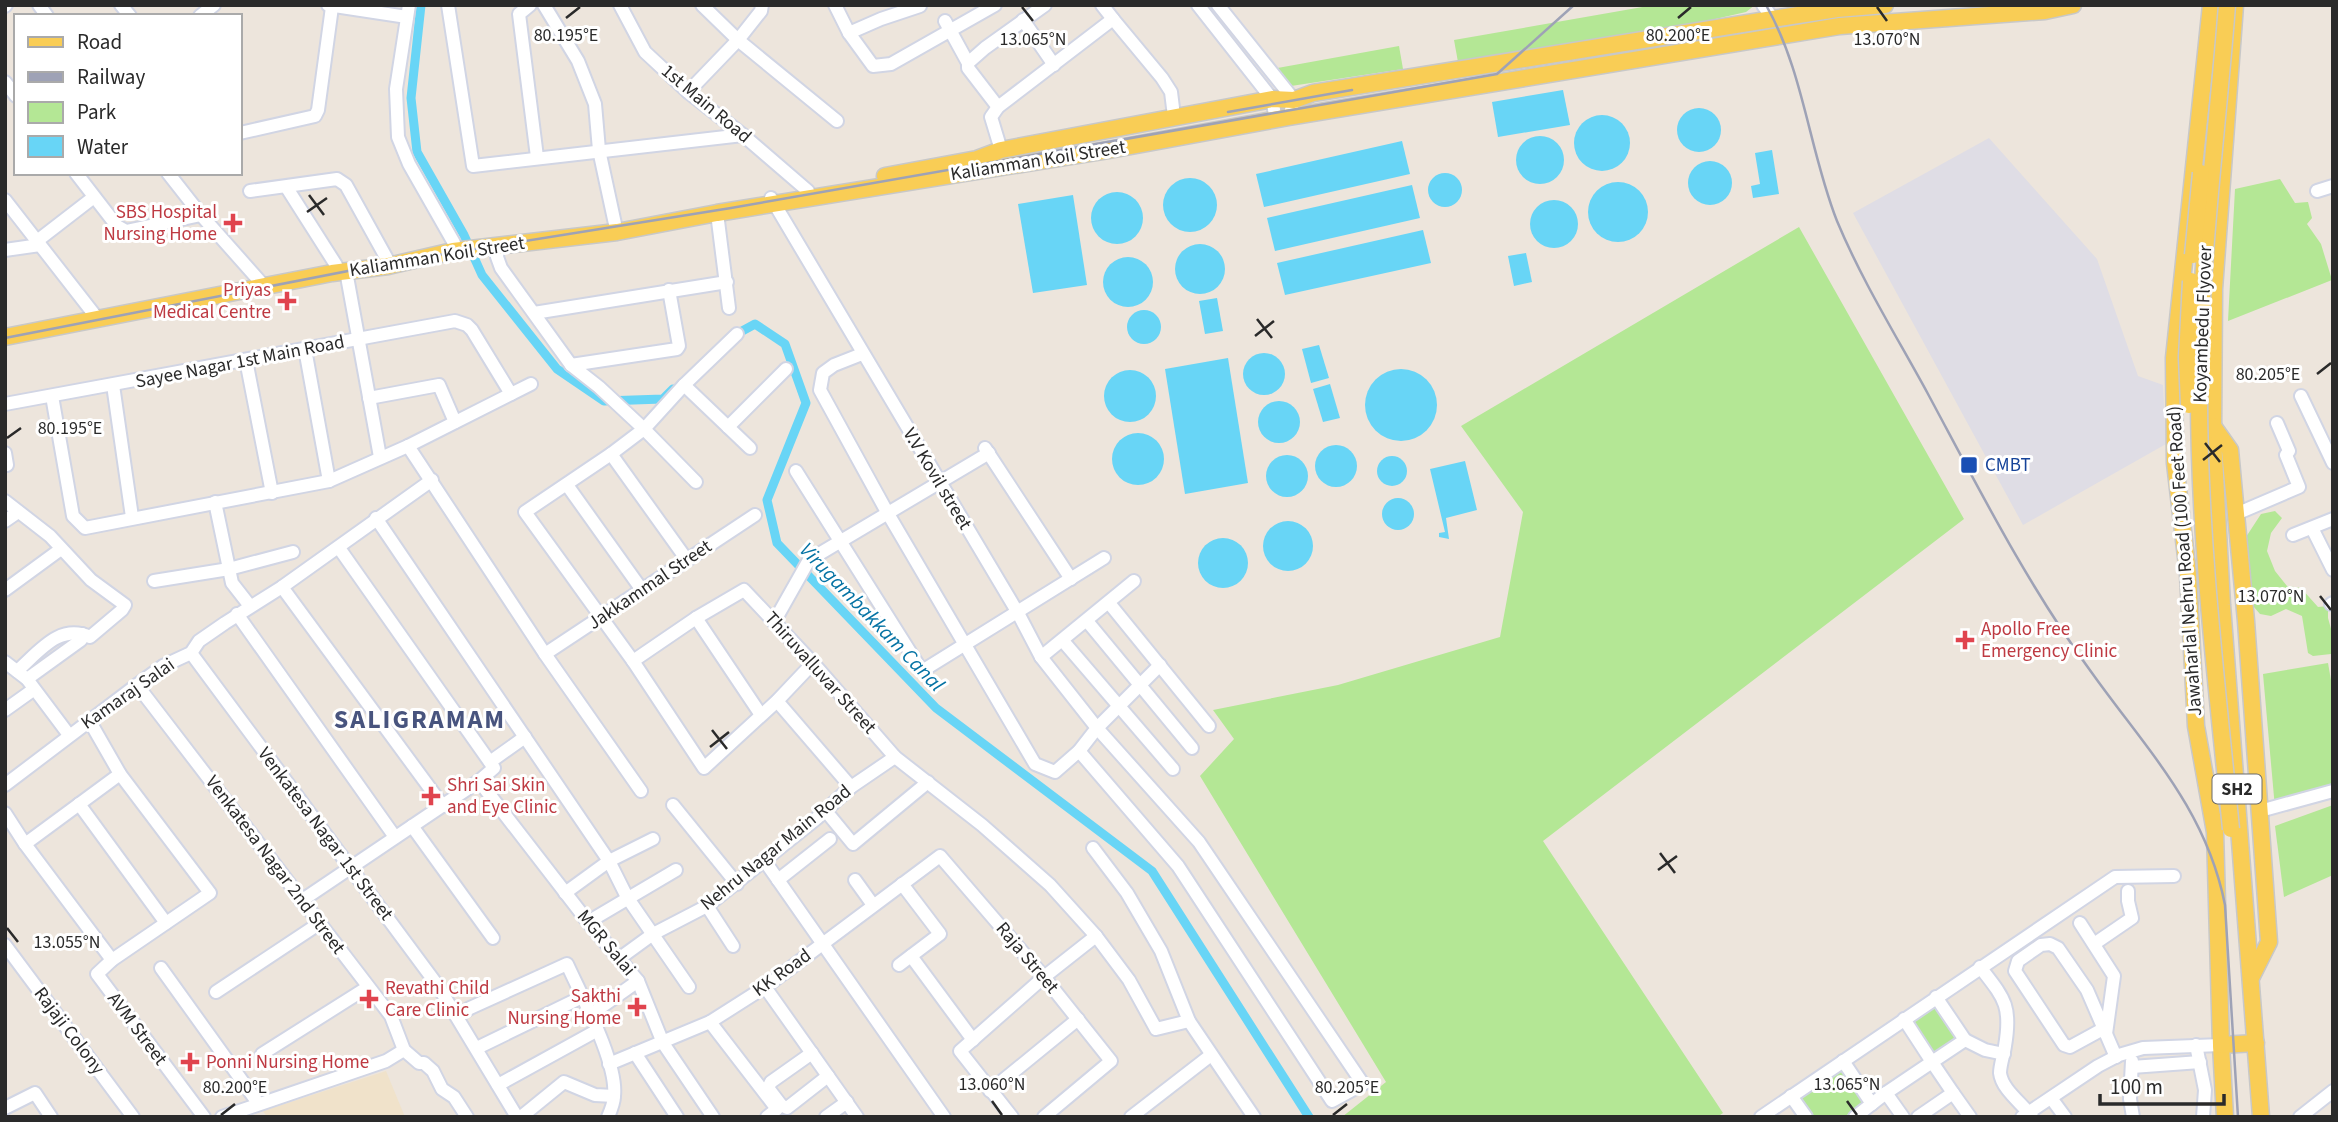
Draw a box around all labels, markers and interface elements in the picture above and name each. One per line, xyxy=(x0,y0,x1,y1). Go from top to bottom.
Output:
legend xyxy=(14,14,242,175)
text: 80.195°E xyxy=(534,23,598,48)
text: 80.200°E xyxy=(1646,23,1710,48)
text: Road xyxy=(77,27,122,57)
text: 13.065°N xyxy=(1000,27,1066,52)
text: 13.070°N xyxy=(1854,27,1920,52)
street label: 1st Main Road xyxy=(655,58,757,150)
text: Railway xyxy=(77,62,145,92)
text: Park xyxy=(77,97,117,127)
text: Water xyxy=(77,132,129,162)
street label: Kaliamman Koil Street xyxy=(948,134,1128,188)
place label: SBS Hospital Nursing Home xyxy=(104,199,217,248)
marker: SBS Hospital Nursing Home xyxy=(223,213,243,233)
street label: Kaliamman Koil Street xyxy=(347,230,527,284)
street label: Koyambedu Flyover xyxy=(2187,244,2219,403)
place label: Priyas Medical Centre xyxy=(153,277,271,326)
marker: Priyas Medical Centre xyxy=(277,291,297,311)
street label: Sayee Nagar 1st Main Road xyxy=(133,328,347,396)
text: 80.205°E xyxy=(2236,362,2300,387)
street label: Jawaharlal Nehru Road (100 Feet Road) xyxy=(2161,405,2209,717)
text: 80.195°E xyxy=(38,416,102,441)
street label: V.V Kovil street xyxy=(896,423,978,535)
place label: CMBT xyxy=(1985,452,2031,479)
marker: CMBT xyxy=(1959,455,1979,475)
street label: Jakkammal Street xyxy=(583,533,718,637)
water label: Virugambakkam Canal xyxy=(793,536,952,699)
text: 13.070°N xyxy=(2238,584,2304,609)
street label: Thiruvalluvar Street xyxy=(758,606,883,741)
place label: Apollo Free Emergency Clinic xyxy=(1981,616,2118,665)
marker: Apollo Free Emergency Clinic xyxy=(1955,630,1975,650)
street label: Kamaraj Salai xyxy=(76,652,180,736)
district label: SALIGRAMAM xyxy=(334,701,506,738)
street label: Venkatesa Nagar 1st Street xyxy=(251,742,400,927)
street label: Venkatesa Nagar 2nd Street xyxy=(199,770,352,960)
place label: Shri Sai Skin and Eye Clinic xyxy=(447,772,558,821)
road number: SH2 xyxy=(2212,774,2262,804)
street label: Nehru Nagar Main Road xyxy=(695,779,857,917)
marker: Shri Sai Skin and Eye Clinic xyxy=(421,786,441,806)
street label: MGR Salai xyxy=(570,904,642,982)
street label: Raja Street xyxy=(989,916,1065,1000)
text: 13.055°N xyxy=(34,930,100,955)
street label: KK Road xyxy=(747,943,817,1003)
place label: Revathi Child Care Clinic xyxy=(385,975,489,1024)
street label: Rajaji Colony xyxy=(27,982,111,1080)
place label: Sakthi Nursing Home xyxy=(508,983,621,1032)
street label: AVM Street xyxy=(101,987,174,1072)
marker: Revathi Child Care Clinic xyxy=(359,989,379,1009)
marker: Sakthi Nursing Home xyxy=(627,997,647,1017)
place label: Ponni Nursing Home xyxy=(206,1049,369,1076)
marker: Ponni Nursing Home xyxy=(180,1052,200,1072)
scale bar xyxy=(2100,1062,2224,1106)
text: 13.060°N xyxy=(959,1072,1025,1097)
text: 13.065°N xyxy=(1814,1072,1880,1097)
text: 100 m xyxy=(2110,1072,2163,1102)
text: 80.200°E xyxy=(203,1075,267,1100)
text: 80.205°E xyxy=(1315,1075,1379,1100)

